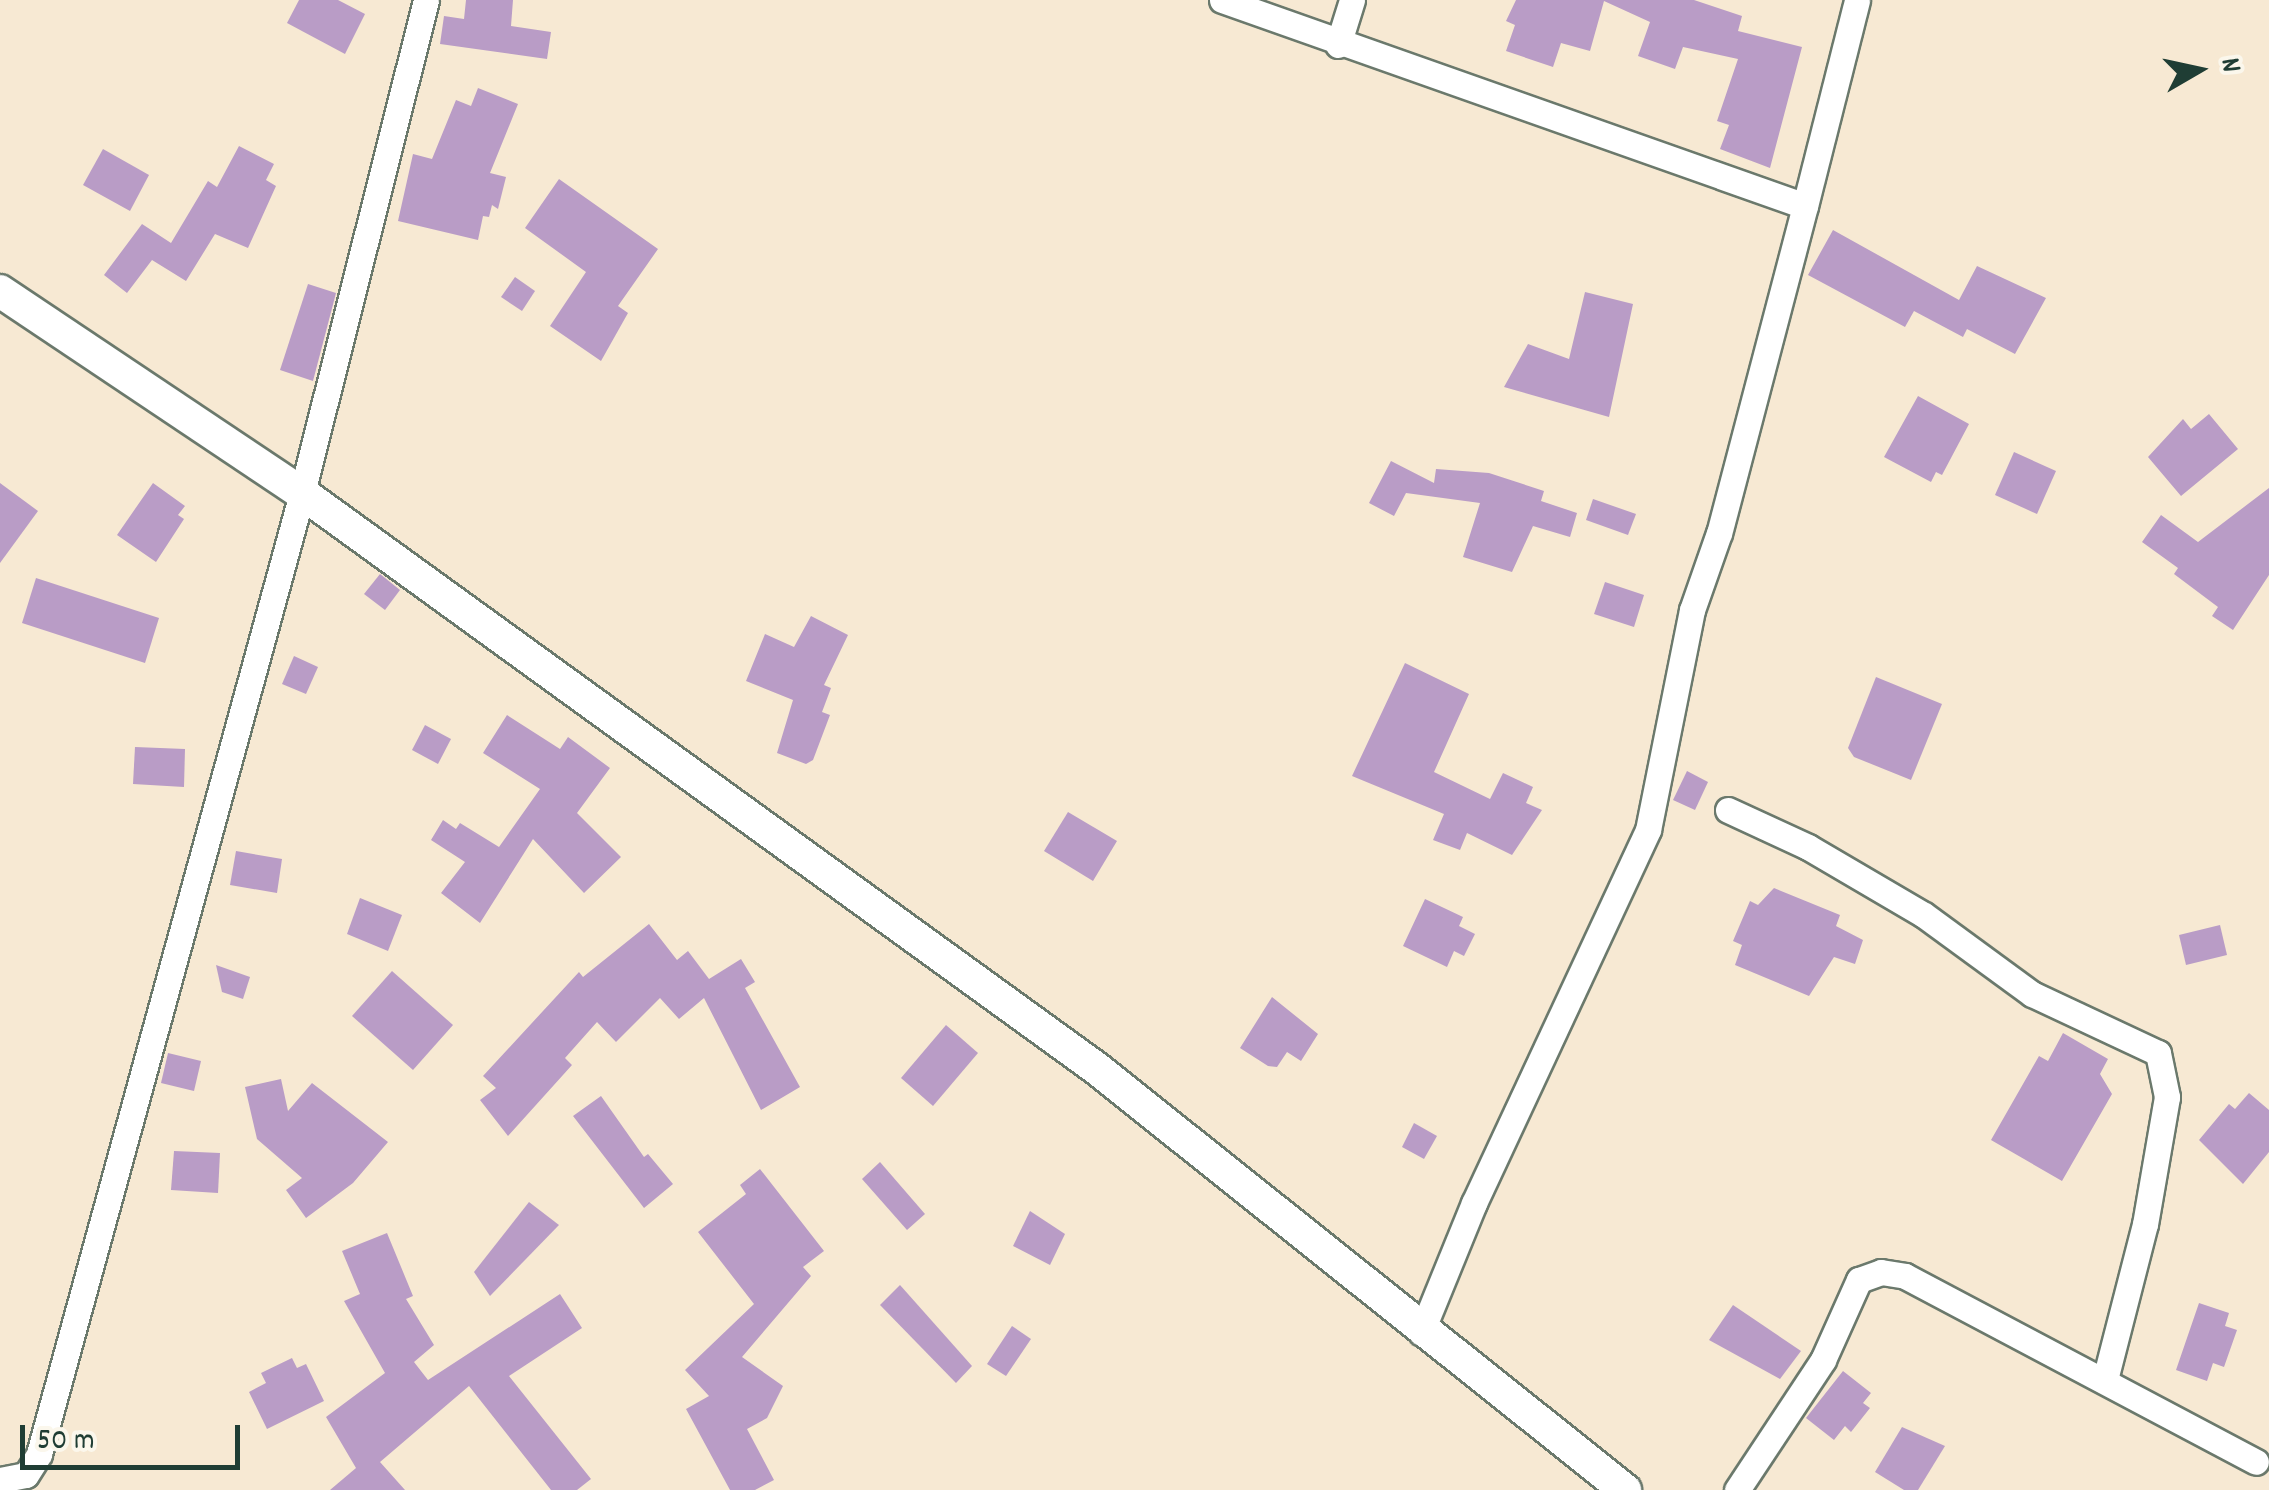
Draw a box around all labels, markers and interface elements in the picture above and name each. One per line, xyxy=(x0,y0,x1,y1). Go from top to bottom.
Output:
north arrow xyxy=(2149,20,2249,120)
text: N xyxy=(2208,55,2249,75)
scale bar xyxy=(25,1405,245,1467)
text: 50 m xyxy=(37,1421,95,1464)

